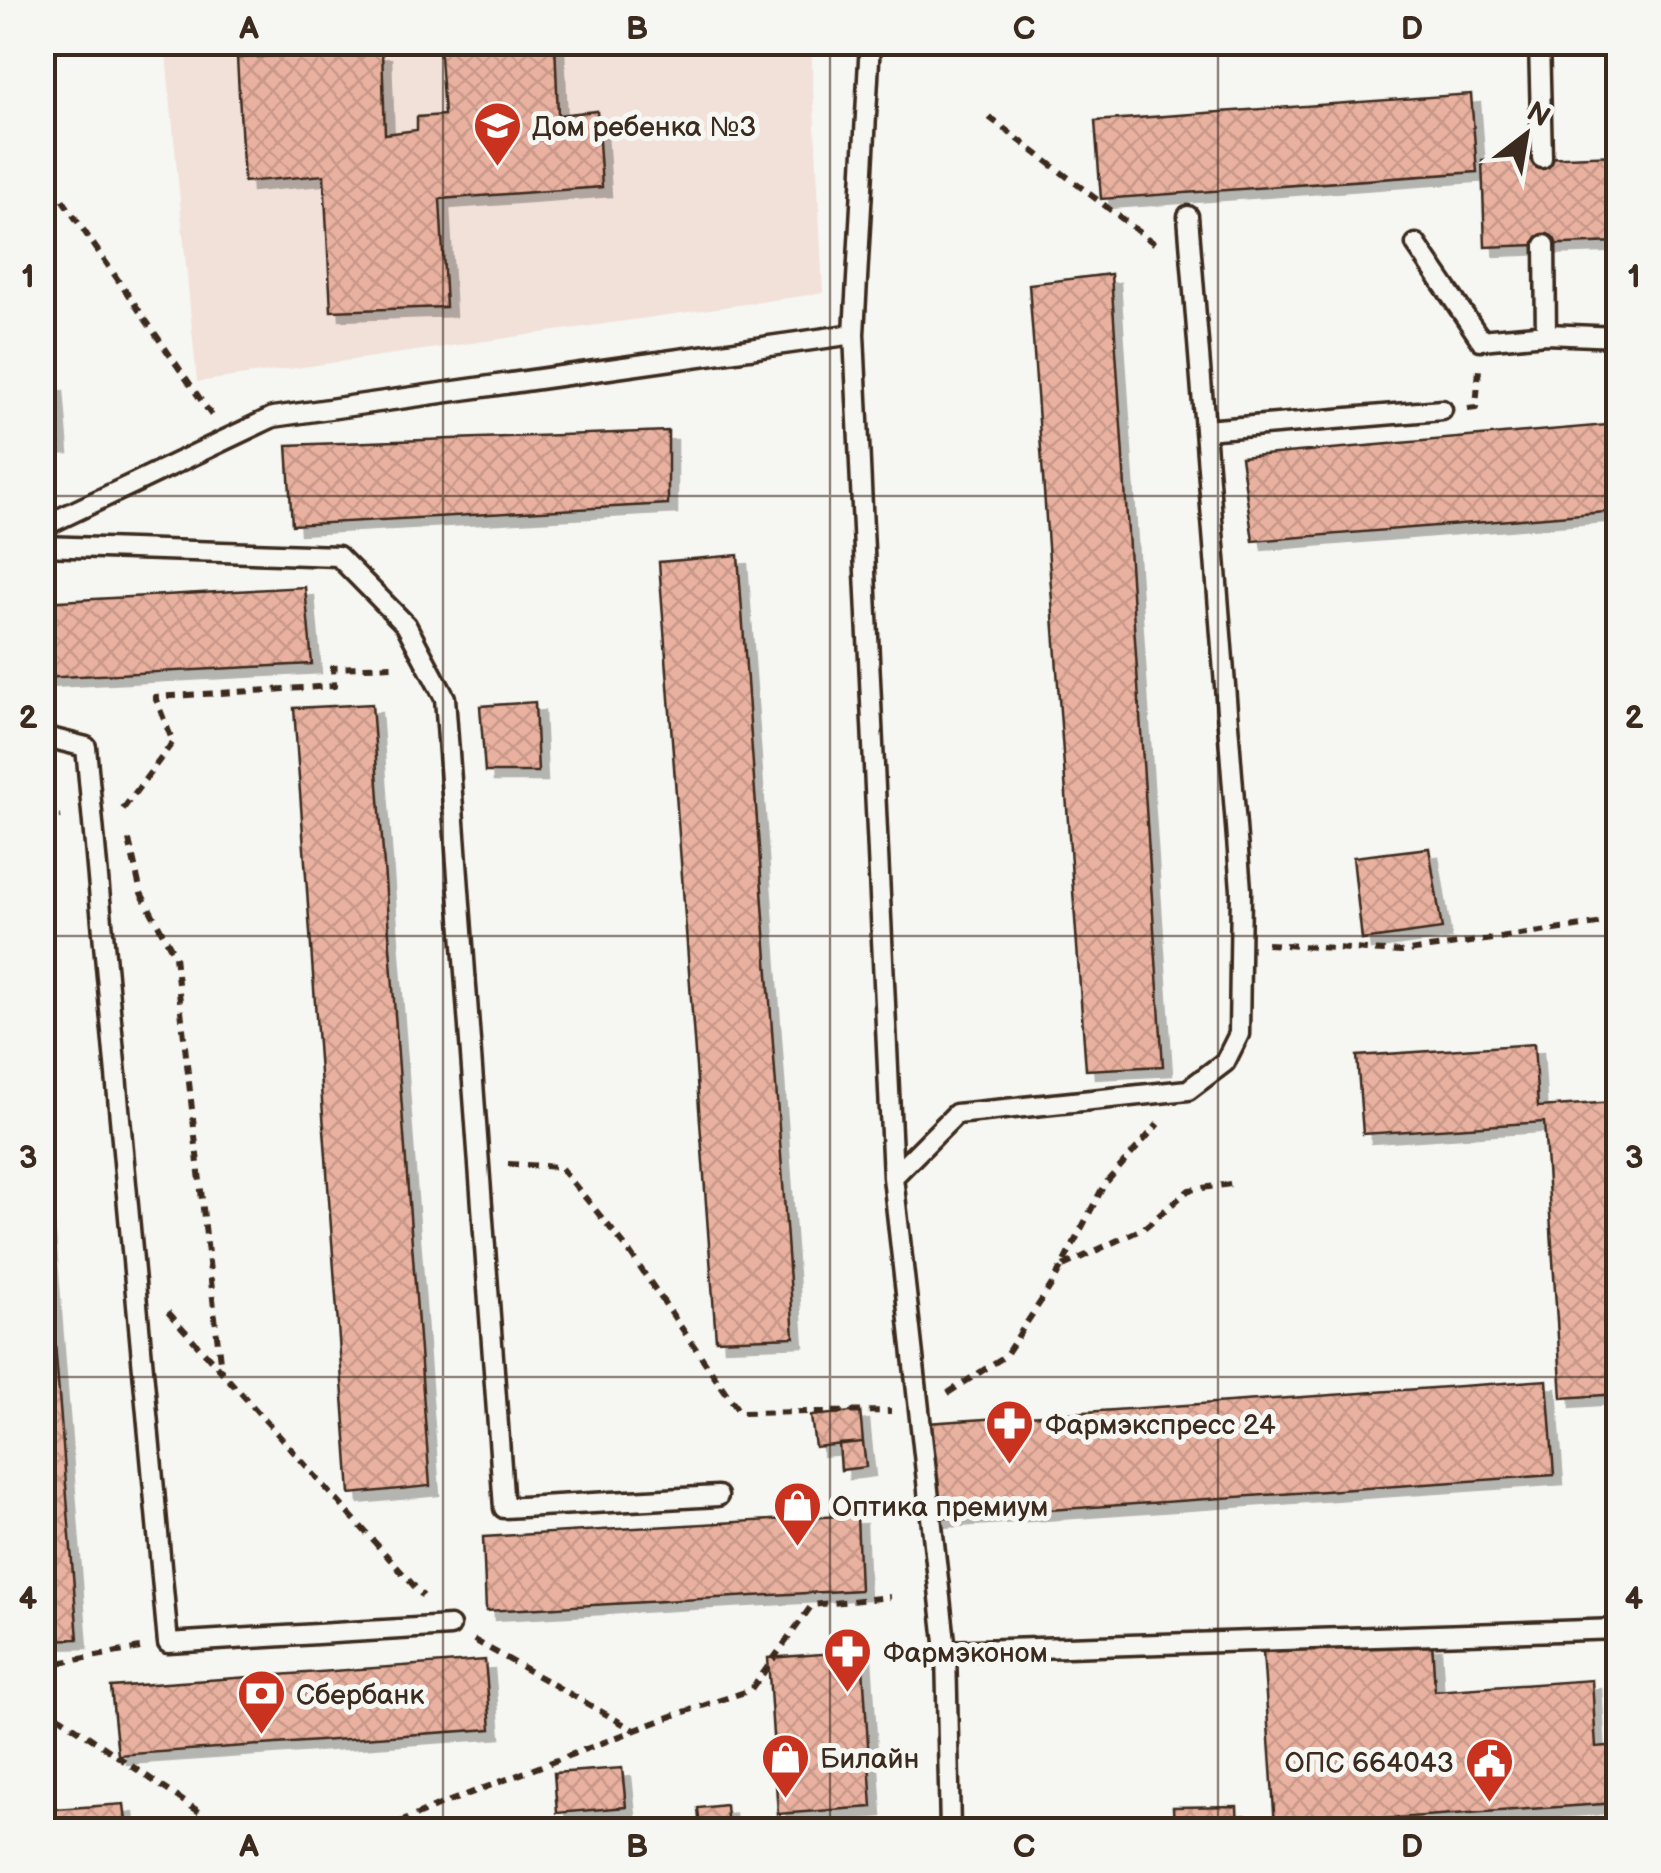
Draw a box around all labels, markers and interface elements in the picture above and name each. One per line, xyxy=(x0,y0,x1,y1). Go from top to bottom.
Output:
text: A xyxy=(238,10,259,49)
text: B xyxy=(626,10,648,49)
text: C xyxy=(1013,10,1035,49)
text: D xyxy=(1401,10,1423,49)
north arrow xyxy=(1476,85,1576,185)
text: N xyxy=(1521,95,1556,134)
school or university icon: Дом ребенка №3 xyxy=(471,100,523,168)
place label: Дом ребенка №3 xyxy=(532,111,756,144)
text: 1 xyxy=(21,258,35,297)
text: 1 xyxy=(1627,258,1641,297)
text: 2 xyxy=(18,699,38,738)
text: 2 xyxy=(1624,699,1644,738)
text: 3 xyxy=(19,1139,37,1178)
text: 3 xyxy=(1625,1139,1643,1178)
pharmacy icon: Фармэкспресс 24 xyxy=(984,1398,1036,1466)
place label: Фармэкспресс 24 xyxy=(1045,1409,1276,1442)
shop icon: Оптика премиум xyxy=(771,1480,823,1548)
place label: Оптика премиум xyxy=(832,1491,1049,1524)
text: 4 xyxy=(19,1580,38,1619)
text: 4 xyxy=(1625,1580,1644,1619)
pharmacy icon: Фармэконом xyxy=(822,1626,874,1694)
place label: Фармэконом xyxy=(883,1637,1048,1670)
bank icon: Сбербанк xyxy=(235,1668,287,1736)
place label: Сбербанк xyxy=(296,1679,424,1712)
shop icon: Билайн xyxy=(759,1732,811,1800)
public building icon: ОПС 664043 xyxy=(1463,1736,1515,1804)
place label: Билайн xyxy=(820,1743,919,1776)
place label: ОПС 664043 xyxy=(1284,1747,1454,1780)
text: A xyxy=(238,1828,259,1867)
text: B xyxy=(626,1828,648,1867)
text: C xyxy=(1013,1828,1035,1867)
text: D xyxy=(1401,1828,1423,1867)

